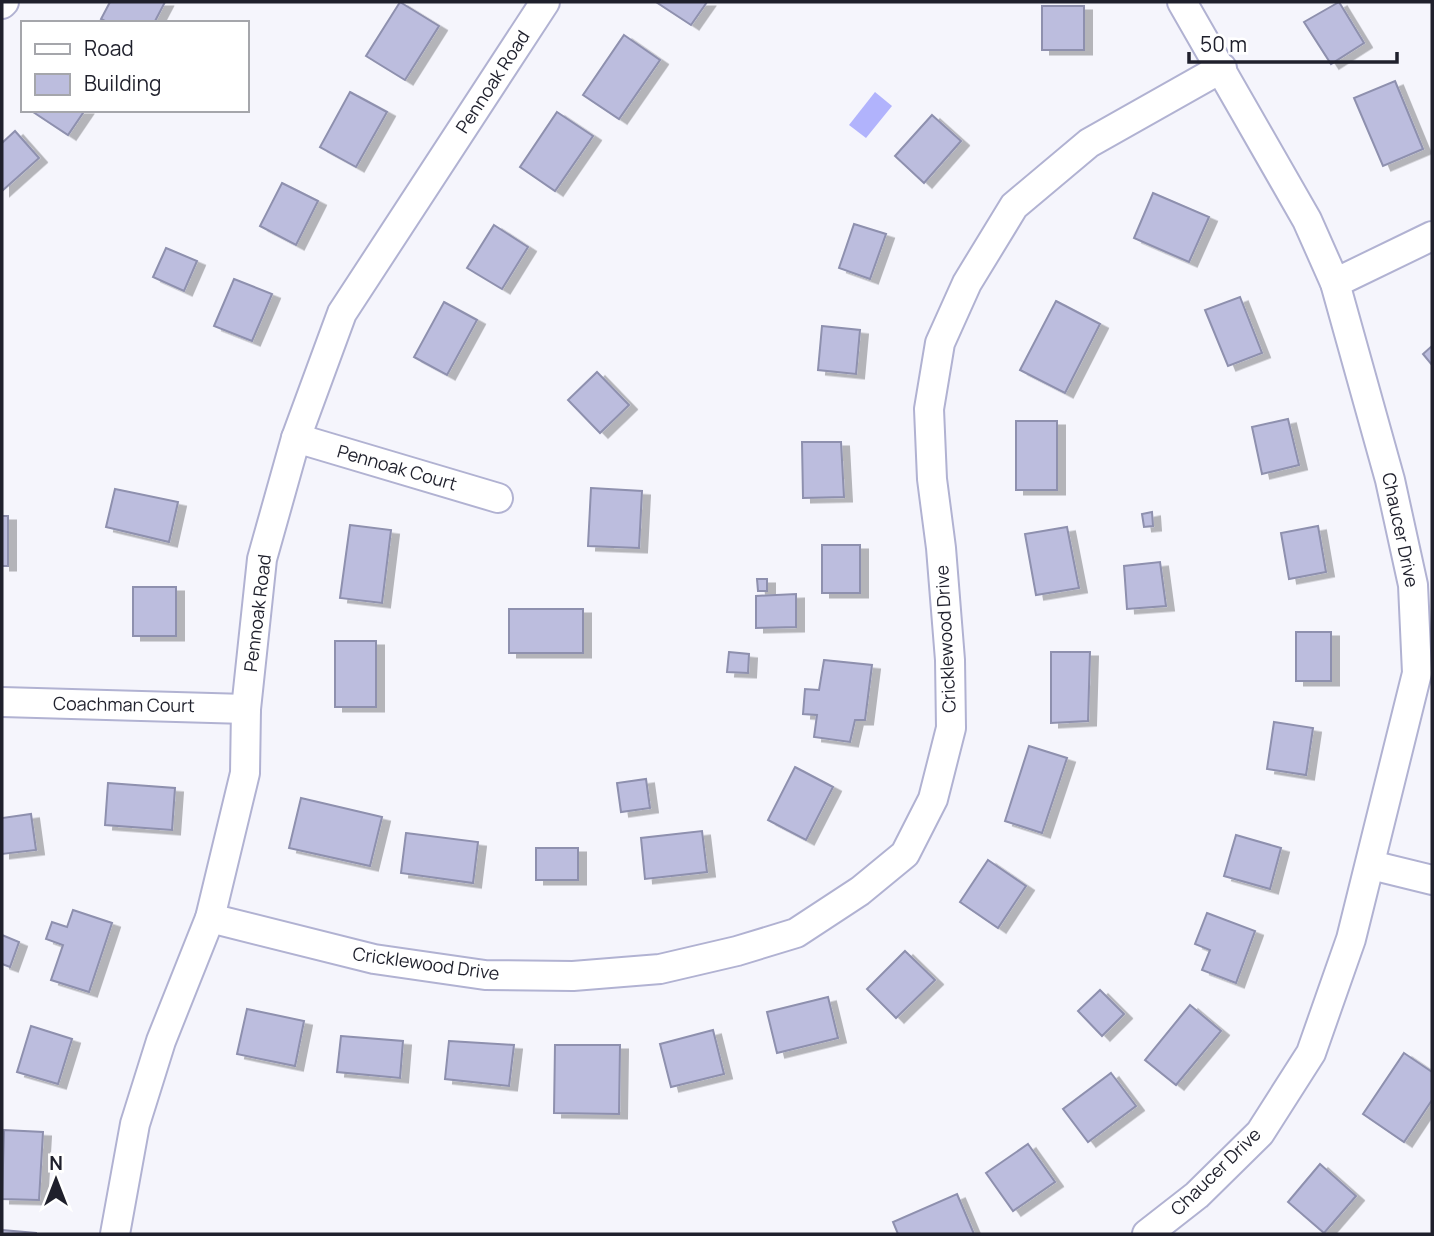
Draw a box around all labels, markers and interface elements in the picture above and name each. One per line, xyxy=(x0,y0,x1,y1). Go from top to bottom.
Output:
legend xyxy=(21,21,248,112)
scale bar xyxy=(1189,21,1397,65)
street label: Pennoak Road xyxy=(450,25,534,138)
text: 50 m xyxy=(1200,30,1247,58)
text: Road xyxy=(84,34,134,62)
text: Building xyxy=(84,69,161,97)
street label: Pennoak Court xyxy=(335,438,460,496)
street label: Chaucer Drive xyxy=(1377,470,1425,589)
street label: Pennoak Road xyxy=(238,553,276,673)
street label: Cricklewood Drive xyxy=(929,565,961,714)
street label: Coachman Court xyxy=(53,691,195,717)
street label: Cricklewood Drive xyxy=(351,941,501,985)
street label: Chaucer Drive xyxy=(1165,1122,1266,1220)
north arrow xyxy=(21,1145,91,1215)
text: N xyxy=(49,1150,63,1176)

